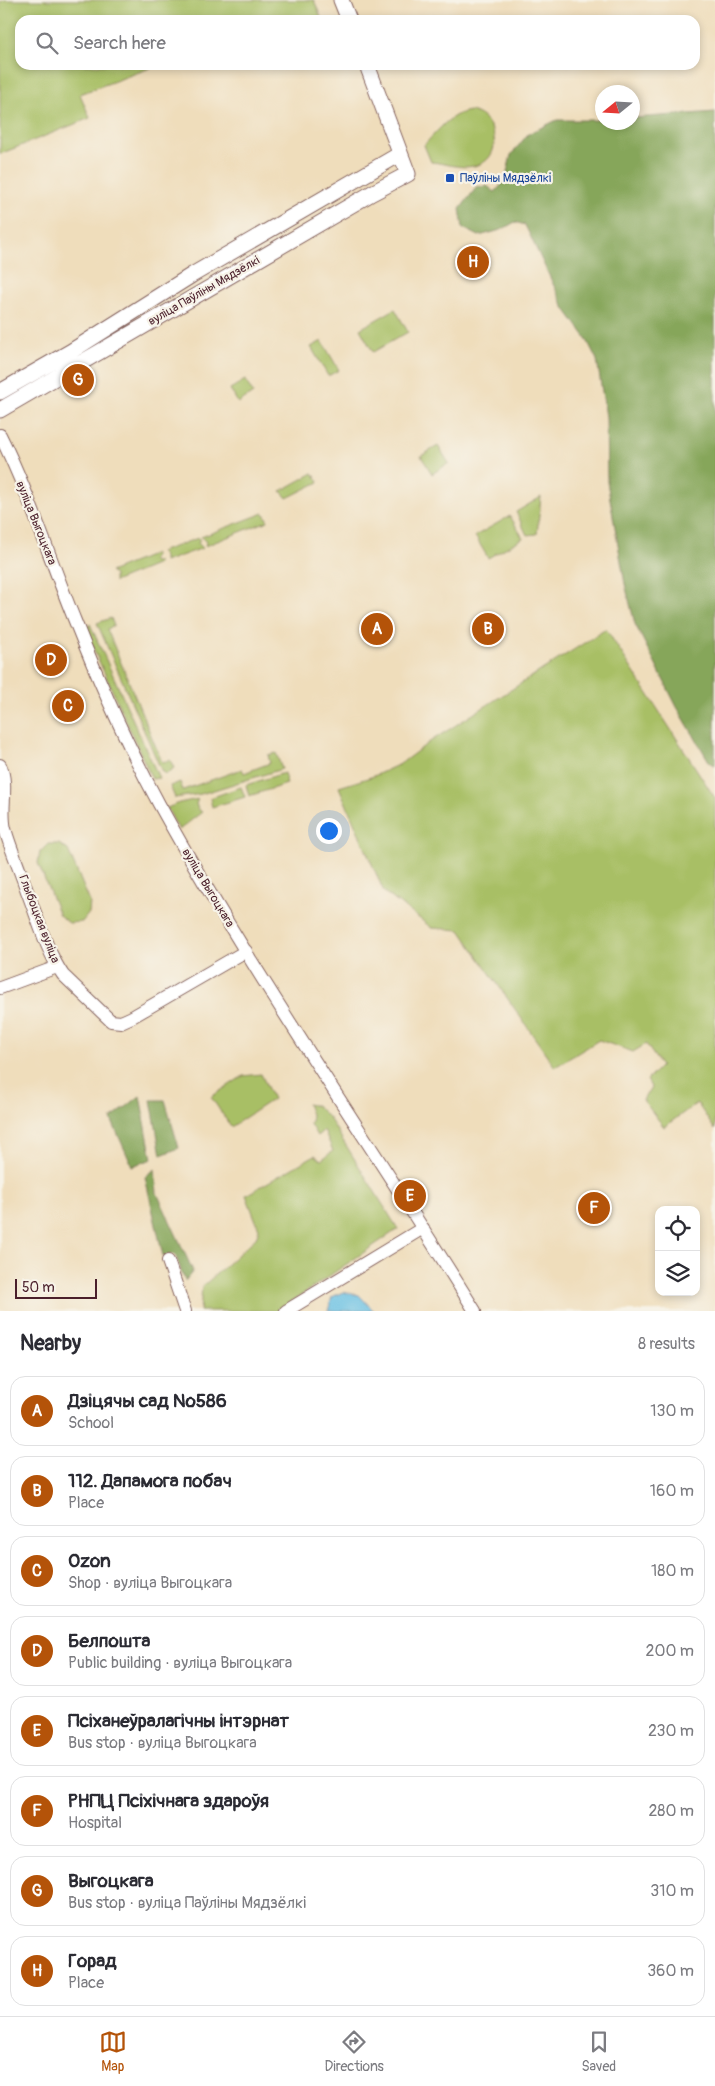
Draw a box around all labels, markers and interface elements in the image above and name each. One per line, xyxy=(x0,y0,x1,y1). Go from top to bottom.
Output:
search box xyxy=(15,15,700,70)
icon: search xyxy=(33,29,61,57)
text: Search here xyxy=(73,31,166,55)
north arrow xyxy=(595,85,640,130)
place label: Паўліны Мядзёлкі xyxy=(460,171,551,186)
marker: Паўліны Мядзёлкі xyxy=(444,172,456,184)
pin: H xyxy=(457,243,489,281)
street label: вуліца Паўліны Мядзёлкі xyxy=(146,253,262,329)
pin: G xyxy=(62,361,94,399)
street label: вуліца Выгоцкага xyxy=(12,479,60,568)
pin: A xyxy=(361,610,393,648)
pin: B xyxy=(472,610,504,648)
pin: D xyxy=(35,641,67,679)
pin: C xyxy=(52,687,84,725)
your location xyxy=(316,818,342,844)
street label: вуліца Выгоцкага xyxy=(179,846,238,930)
street label: Глыбоцкая вуліца xyxy=(15,873,63,966)
pin: E xyxy=(394,1177,426,1215)
pin: F xyxy=(578,1189,610,1227)
map controls xyxy=(655,1206,700,1296)
button: locate xyxy=(655,1206,700,1251)
button: layers xyxy=(655,1251,700,1296)
scale bar xyxy=(15,1276,98,1299)
text: 50 m xyxy=(22,1279,55,1296)
text: Nearby xyxy=(20,1330,81,1357)
text: 8 results xyxy=(638,1334,695,1354)
text: Дзіцячы сад №586 xyxy=(68,1389,227,1413)
text: A xyxy=(32,1401,42,1421)
text: 130 m xyxy=(650,1401,694,1421)
text: School xyxy=(68,1413,114,1433)
text: 112. Дапамога побач xyxy=(68,1469,232,1493)
text: B xyxy=(32,1481,42,1501)
text: 160 m xyxy=(650,1481,694,1501)
text: Place xyxy=(68,1493,104,1513)
text: Ozon xyxy=(68,1549,111,1573)
text: C xyxy=(32,1561,42,1581)
text: 180 m xyxy=(651,1561,694,1581)
text: Shop · вуліца Выгоцкага xyxy=(68,1573,232,1593)
text: Белпошта xyxy=(68,1629,150,1653)
text: D xyxy=(32,1641,42,1661)
text: 200 m xyxy=(646,1641,694,1661)
text: Public building · вуліца Выгоцкага xyxy=(68,1653,292,1673)
text: Псіханеўралагічны інтэрнат xyxy=(68,1709,289,1733)
text: E xyxy=(33,1721,41,1741)
text: 230 m xyxy=(648,1721,694,1741)
text: Bus stop · вуліца Выгоцкага xyxy=(68,1733,257,1753)
text: РНПЦ Псіхічнага здароўя xyxy=(68,1789,269,1813)
text: F xyxy=(32,1801,42,1821)
text: 280 m xyxy=(648,1801,694,1821)
text: Hospital xyxy=(68,1813,122,1833)
text: Выгоцкага xyxy=(68,1869,154,1893)
text: G xyxy=(32,1881,42,1901)
text: 310 m xyxy=(650,1881,694,1901)
text: Bus stop · вуліца Паўліны Мядзёлкі xyxy=(68,1893,306,1913)
text: Горад xyxy=(68,1949,117,1973)
text: H xyxy=(32,1961,42,1981)
text: 360 m xyxy=(647,1961,694,1981)
text: Place xyxy=(68,1973,104,1993)
tab: Map xyxy=(99,2028,127,2075)
tab: Directions xyxy=(324,2028,384,2075)
tab: Saved xyxy=(581,2028,616,2075)

